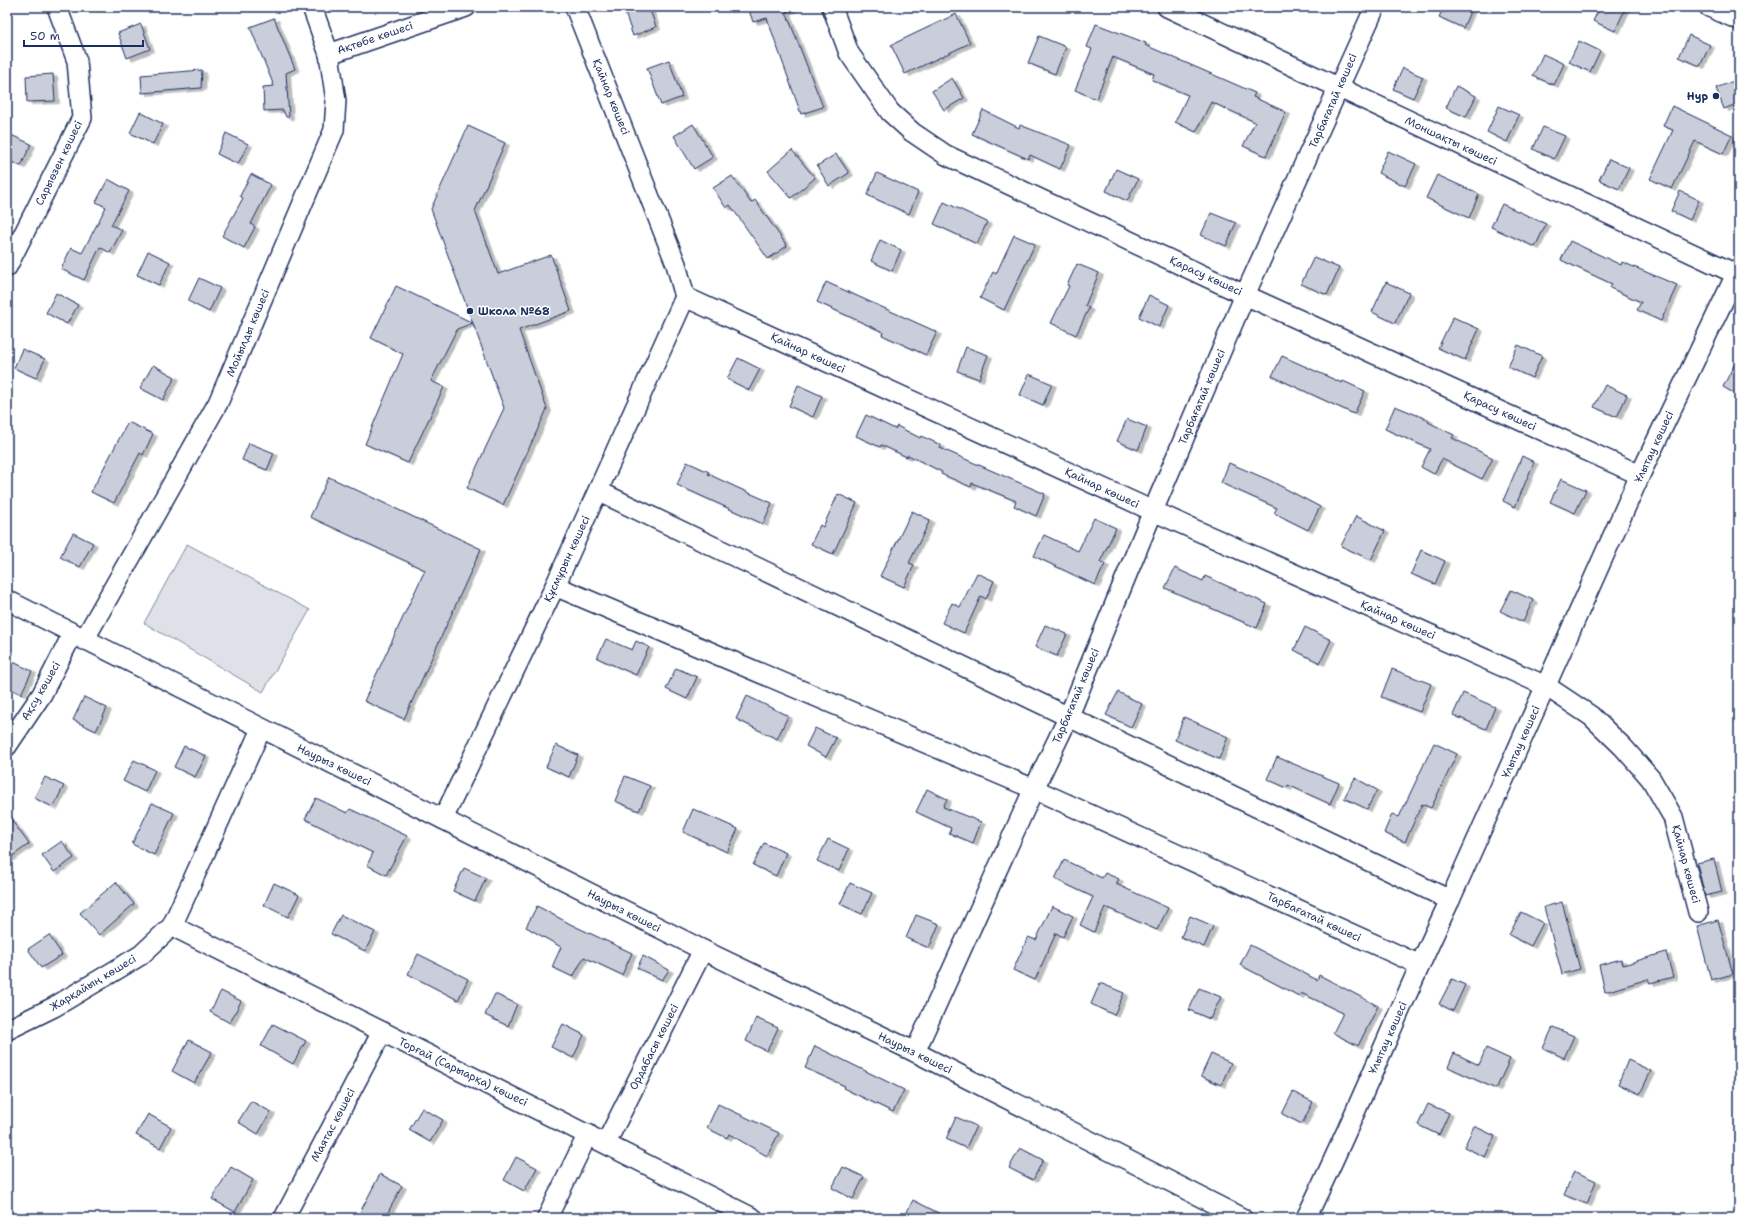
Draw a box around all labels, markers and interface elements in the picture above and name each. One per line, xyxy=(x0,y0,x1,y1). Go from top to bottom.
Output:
street label: Ақтөбе көшесі xyxy=(335,18,415,58)
scale bar xyxy=(24,22,143,48)
text: 50 m xyxy=(30,28,60,44)
street label: Тарбағатай көшесі xyxy=(1305,51,1361,151)
street label: Қайнар көшесі xyxy=(589,57,633,137)
place label: Нур xyxy=(1687,89,1708,104)
marker: Нур xyxy=(1711,91,1721,101)
street label: Моншақты көшесі xyxy=(1402,113,1500,169)
street label: Сарыөзен көшесі xyxy=(32,118,86,208)
street label: Қарасу көшесі xyxy=(1167,253,1245,299)
street label: Мойылды көшесі xyxy=(223,287,273,379)
place label: Школа №68 xyxy=(478,304,550,319)
marker: Школа №68 xyxy=(465,306,475,316)
street label: Қайнар көшесі xyxy=(768,329,848,377)
street label: Тарбағатай көшесі xyxy=(1175,347,1229,447)
street label: Қарасу көшесі xyxy=(1461,388,1539,434)
street label: Ұлытау көшесі xyxy=(1631,408,1677,486)
street label: Қайнар көшесі xyxy=(1062,464,1142,512)
street label: Құсмұрын көшесі xyxy=(540,513,594,605)
street label: Қайнар көшесі xyxy=(1358,597,1438,643)
street label: Тарбағатай көшесі xyxy=(1049,646,1103,746)
street label: Ақсу көшесі xyxy=(18,659,64,723)
street label: Ұлытау көшесі xyxy=(1498,703,1544,781)
street label: Наурыз көшесі xyxy=(294,741,374,789)
street label: Қайнар көшесі xyxy=(1668,823,1704,905)
street label: Наурыз көшесі xyxy=(585,886,663,936)
street label: Тарбағатай көшесі xyxy=(1264,889,1364,945)
street label: Жарқайың көшесі xyxy=(47,951,139,1015)
street label: Ұлытау көшесі xyxy=(1365,999,1411,1077)
street label: Ордабасы көшесі xyxy=(626,1001,682,1093)
street label: Наурыз көшесі xyxy=(875,1029,955,1077)
street label: Торғай (Сарыарқа) көшесі xyxy=(396,1034,530,1110)
street label: Маятас көшесі xyxy=(307,1086,359,1164)

